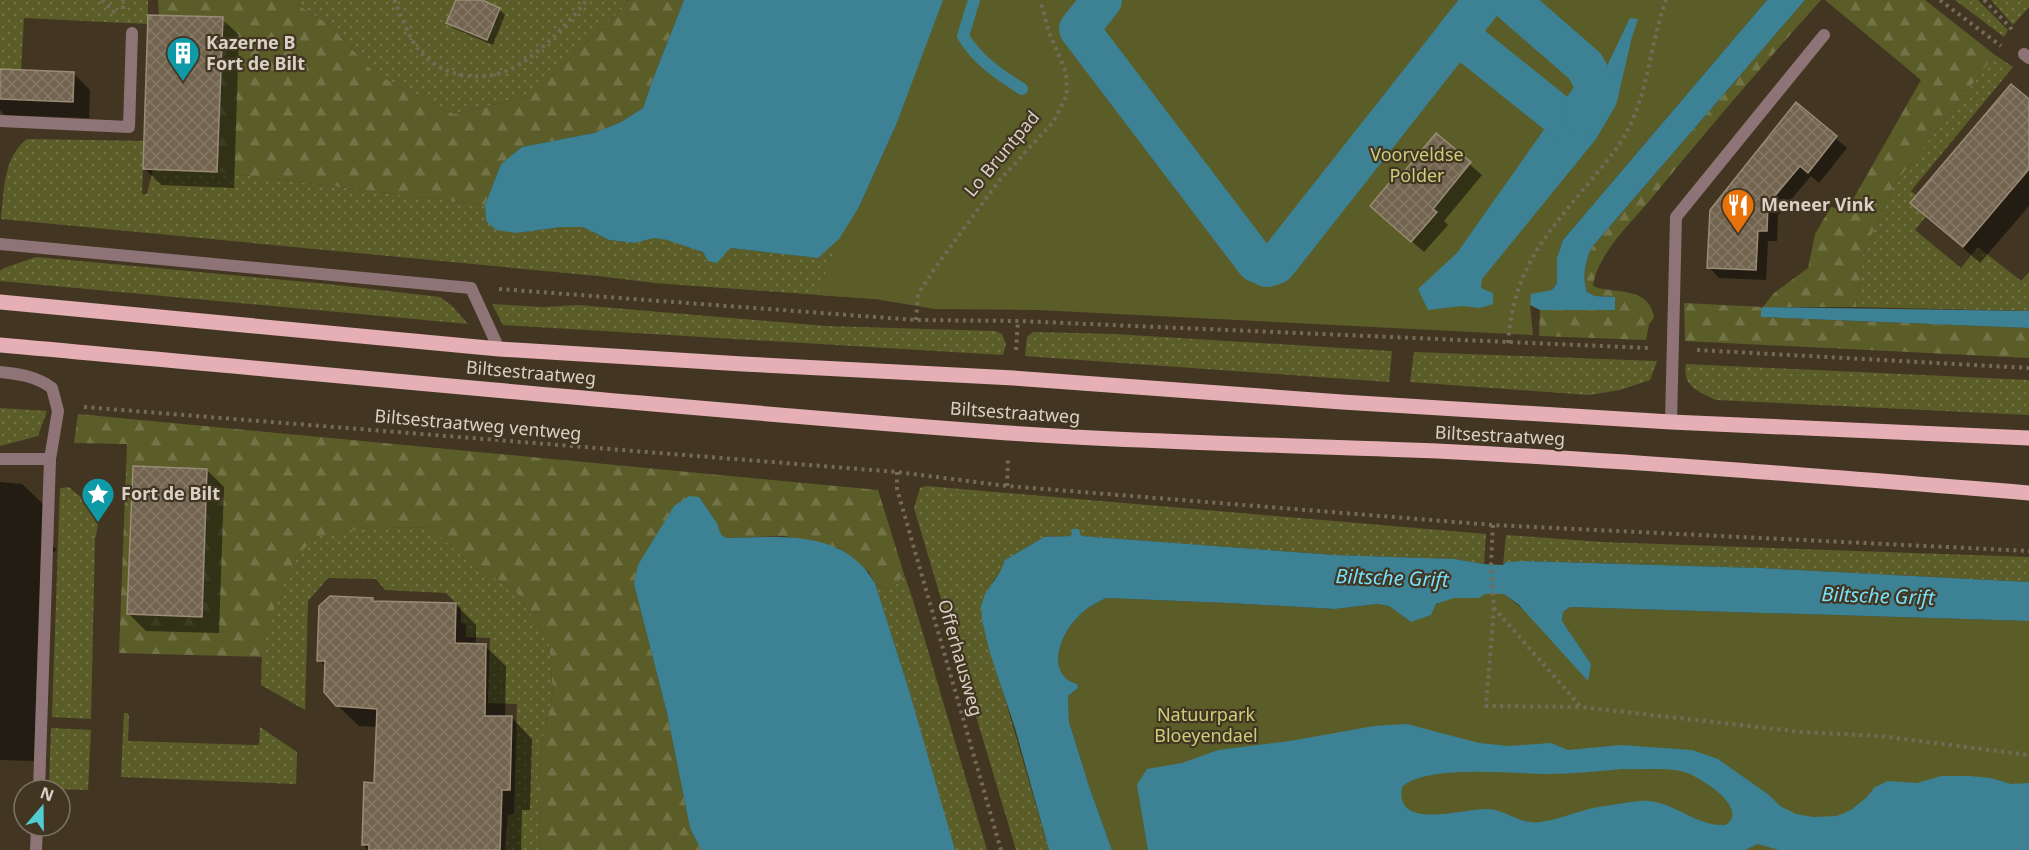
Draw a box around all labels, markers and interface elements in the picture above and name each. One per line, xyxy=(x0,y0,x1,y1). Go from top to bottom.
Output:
place label: Kazerne B Fort de Bilt xyxy=(206,30,305,75)
building icon: Kazerne B Fort de Bilt xyxy=(165,35,201,82)
street label: Lo Bruntpad xyxy=(958,105,1044,201)
park label: Voorveldse Polder xyxy=(1370,142,1464,187)
restaurant icon: Meneer Vink xyxy=(1720,187,1756,234)
place label: Meneer Vink xyxy=(1761,192,1875,216)
street label: Biltsestraatweg xyxy=(465,354,597,390)
street label: Biltsestraatweg xyxy=(949,395,1081,429)
street label: Biltsestraatweg ventweg xyxy=(374,403,582,445)
street label: Biltsestraatweg xyxy=(1434,420,1566,450)
place icon: Fort de Bilt xyxy=(80,476,116,523)
place label: Fort de Bilt xyxy=(121,481,220,505)
water label: Biltsche Grift xyxy=(1335,562,1450,593)
water label: Biltsche Grift xyxy=(1821,580,1936,611)
street label: Offerhausweg xyxy=(933,597,989,719)
park label: Natuurpark Bloeyendael xyxy=(1154,702,1258,747)
north arrow xyxy=(12,778,72,838)
text: N xyxy=(37,781,57,806)

